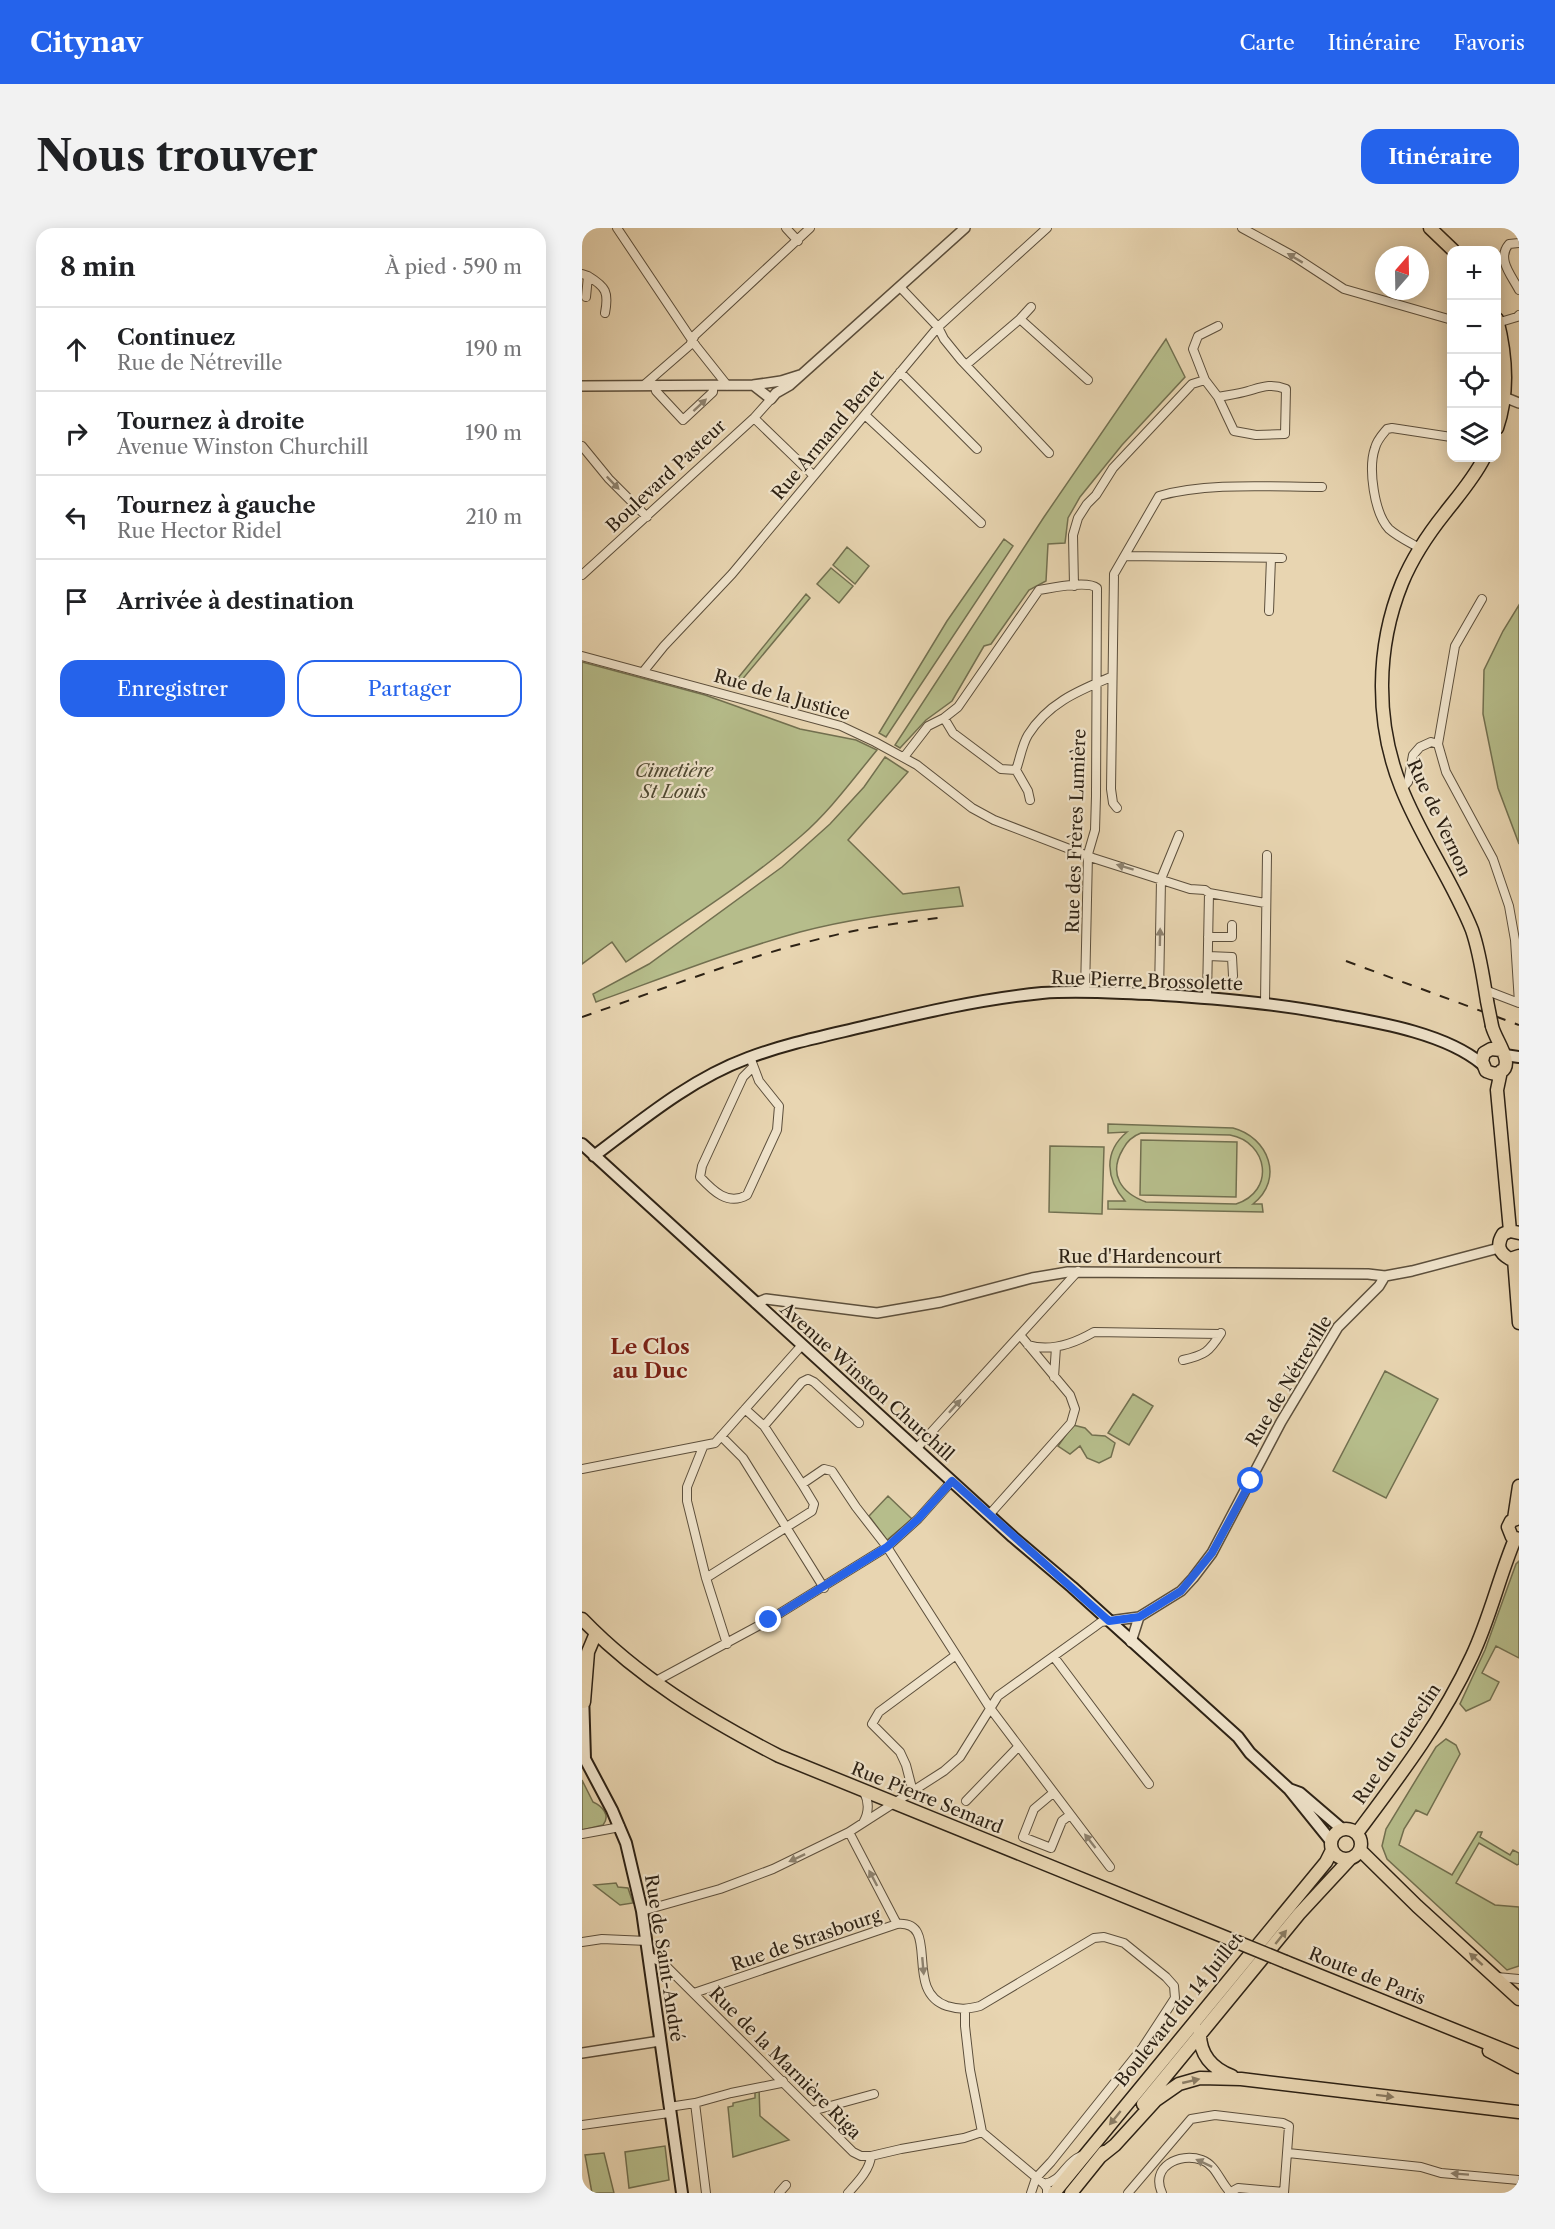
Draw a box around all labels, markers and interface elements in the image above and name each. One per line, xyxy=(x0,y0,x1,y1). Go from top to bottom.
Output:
text: Citynav xyxy=(30,25,143,59)
text: Carte xyxy=(1239,30,1295,55)
text: Itinéraire xyxy=(1328,30,1421,55)
text: Favoris xyxy=(1454,30,1525,55)
button: Itinéraire xyxy=(1361,129,1519,184)
text: Nous trouver xyxy=(36,130,318,182)
north arrow xyxy=(1375,246,1429,300)
map controls xyxy=(1447,246,1501,462)
button: + xyxy=(1447,246,1501,300)
text: 8 min xyxy=(60,251,136,283)
one-way arrow xyxy=(1287,252,1303,263)
text: À pied · 590 m xyxy=(385,255,522,279)
button: − xyxy=(1447,300,1501,354)
text: Continuez xyxy=(117,324,236,351)
icon: ahead xyxy=(60,333,93,366)
text: 190 m xyxy=(465,337,522,361)
text: Rue de Nétreville xyxy=(117,351,282,375)
button: locate xyxy=(1447,354,1501,408)
street label: Rue Armand Benet xyxy=(767,365,889,504)
one-way arrow xyxy=(692,398,706,412)
text: Tournez à droite xyxy=(117,408,304,435)
button: layers xyxy=(1447,408,1501,462)
street label: Boulevard Pasteur xyxy=(602,415,731,537)
icon: right xyxy=(60,417,93,450)
text: 190 m xyxy=(465,421,522,445)
text: Avenue Winston Churchill xyxy=(117,435,368,459)
one-way arrow xyxy=(606,475,620,489)
text: Tournez à gauche xyxy=(117,492,316,519)
icon: left xyxy=(60,501,93,534)
text: 210 m xyxy=(465,505,522,529)
text: Rue Hector Ridel xyxy=(117,519,282,543)
icon: arrive xyxy=(60,585,93,618)
text: Arrivée à destination xyxy=(117,588,354,615)
button: Enregistrer xyxy=(60,660,285,717)
button: Partager xyxy=(297,660,522,717)
street label: Rue de la Justice xyxy=(711,665,853,725)
street label: Rue des Frères Lumière xyxy=(1061,728,1091,934)
street label: Rue de Vernon xyxy=(1402,756,1476,880)
park label: Cimetière St Louis xyxy=(635,760,714,803)
one-way arrow xyxy=(1116,862,1134,872)
one-way arrow xyxy=(1155,927,1165,946)
street label: Rue Pierre Brossolette xyxy=(1051,967,1243,995)
street label: Rue d'Hardencourt xyxy=(1058,1246,1223,1268)
street label: Avenue Winston Churchill xyxy=(775,1297,958,1466)
street label: Rue de Nétreville xyxy=(1241,1312,1337,1450)
district label: Le Clos au Duc xyxy=(610,1334,690,1383)
one-way arrow xyxy=(948,1398,962,1413)
route start xyxy=(1237,1467,1263,1493)
route end xyxy=(755,1606,781,1632)
street label: Rue du Guesclin xyxy=(1348,1679,1446,1809)
street label: Rue Pierre Semard xyxy=(848,1757,1006,1839)
one-way arrow xyxy=(1084,1833,1096,1848)
one-way arrow xyxy=(787,1853,805,1863)
one-way arrow xyxy=(869,1870,878,1887)
street label: Rue de Saint-André xyxy=(640,1873,688,2043)
street label: Rue de Strasbourg xyxy=(728,1904,884,1976)
street label: Boulevard du 14 Juillet xyxy=(1110,1928,1248,2091)
one-way arrow xyxy=(1274,1929,1286,1944)
street label: Route de Paris xyxy=(1305,1943,1429,2009)
one-way arrow xyxy=(1469,1953,1484,1966)
one-way arrow xyxy=(918,1956,928,1975)
street label: Rue de la Marnière Riga xyxy=(704,1982,866,2144)
one-way arrow xyxy=(1182,2075,1201,2085)
one-way arrow xyxy=(1376,2091,1395,2101)
one-way arrow xyxy=(1109,2110,1122,2125)
one-way arrow xyxy=(1195,2159,1213,2169)
one-way arrow xyxy=(1450,2169,1469,2179)

